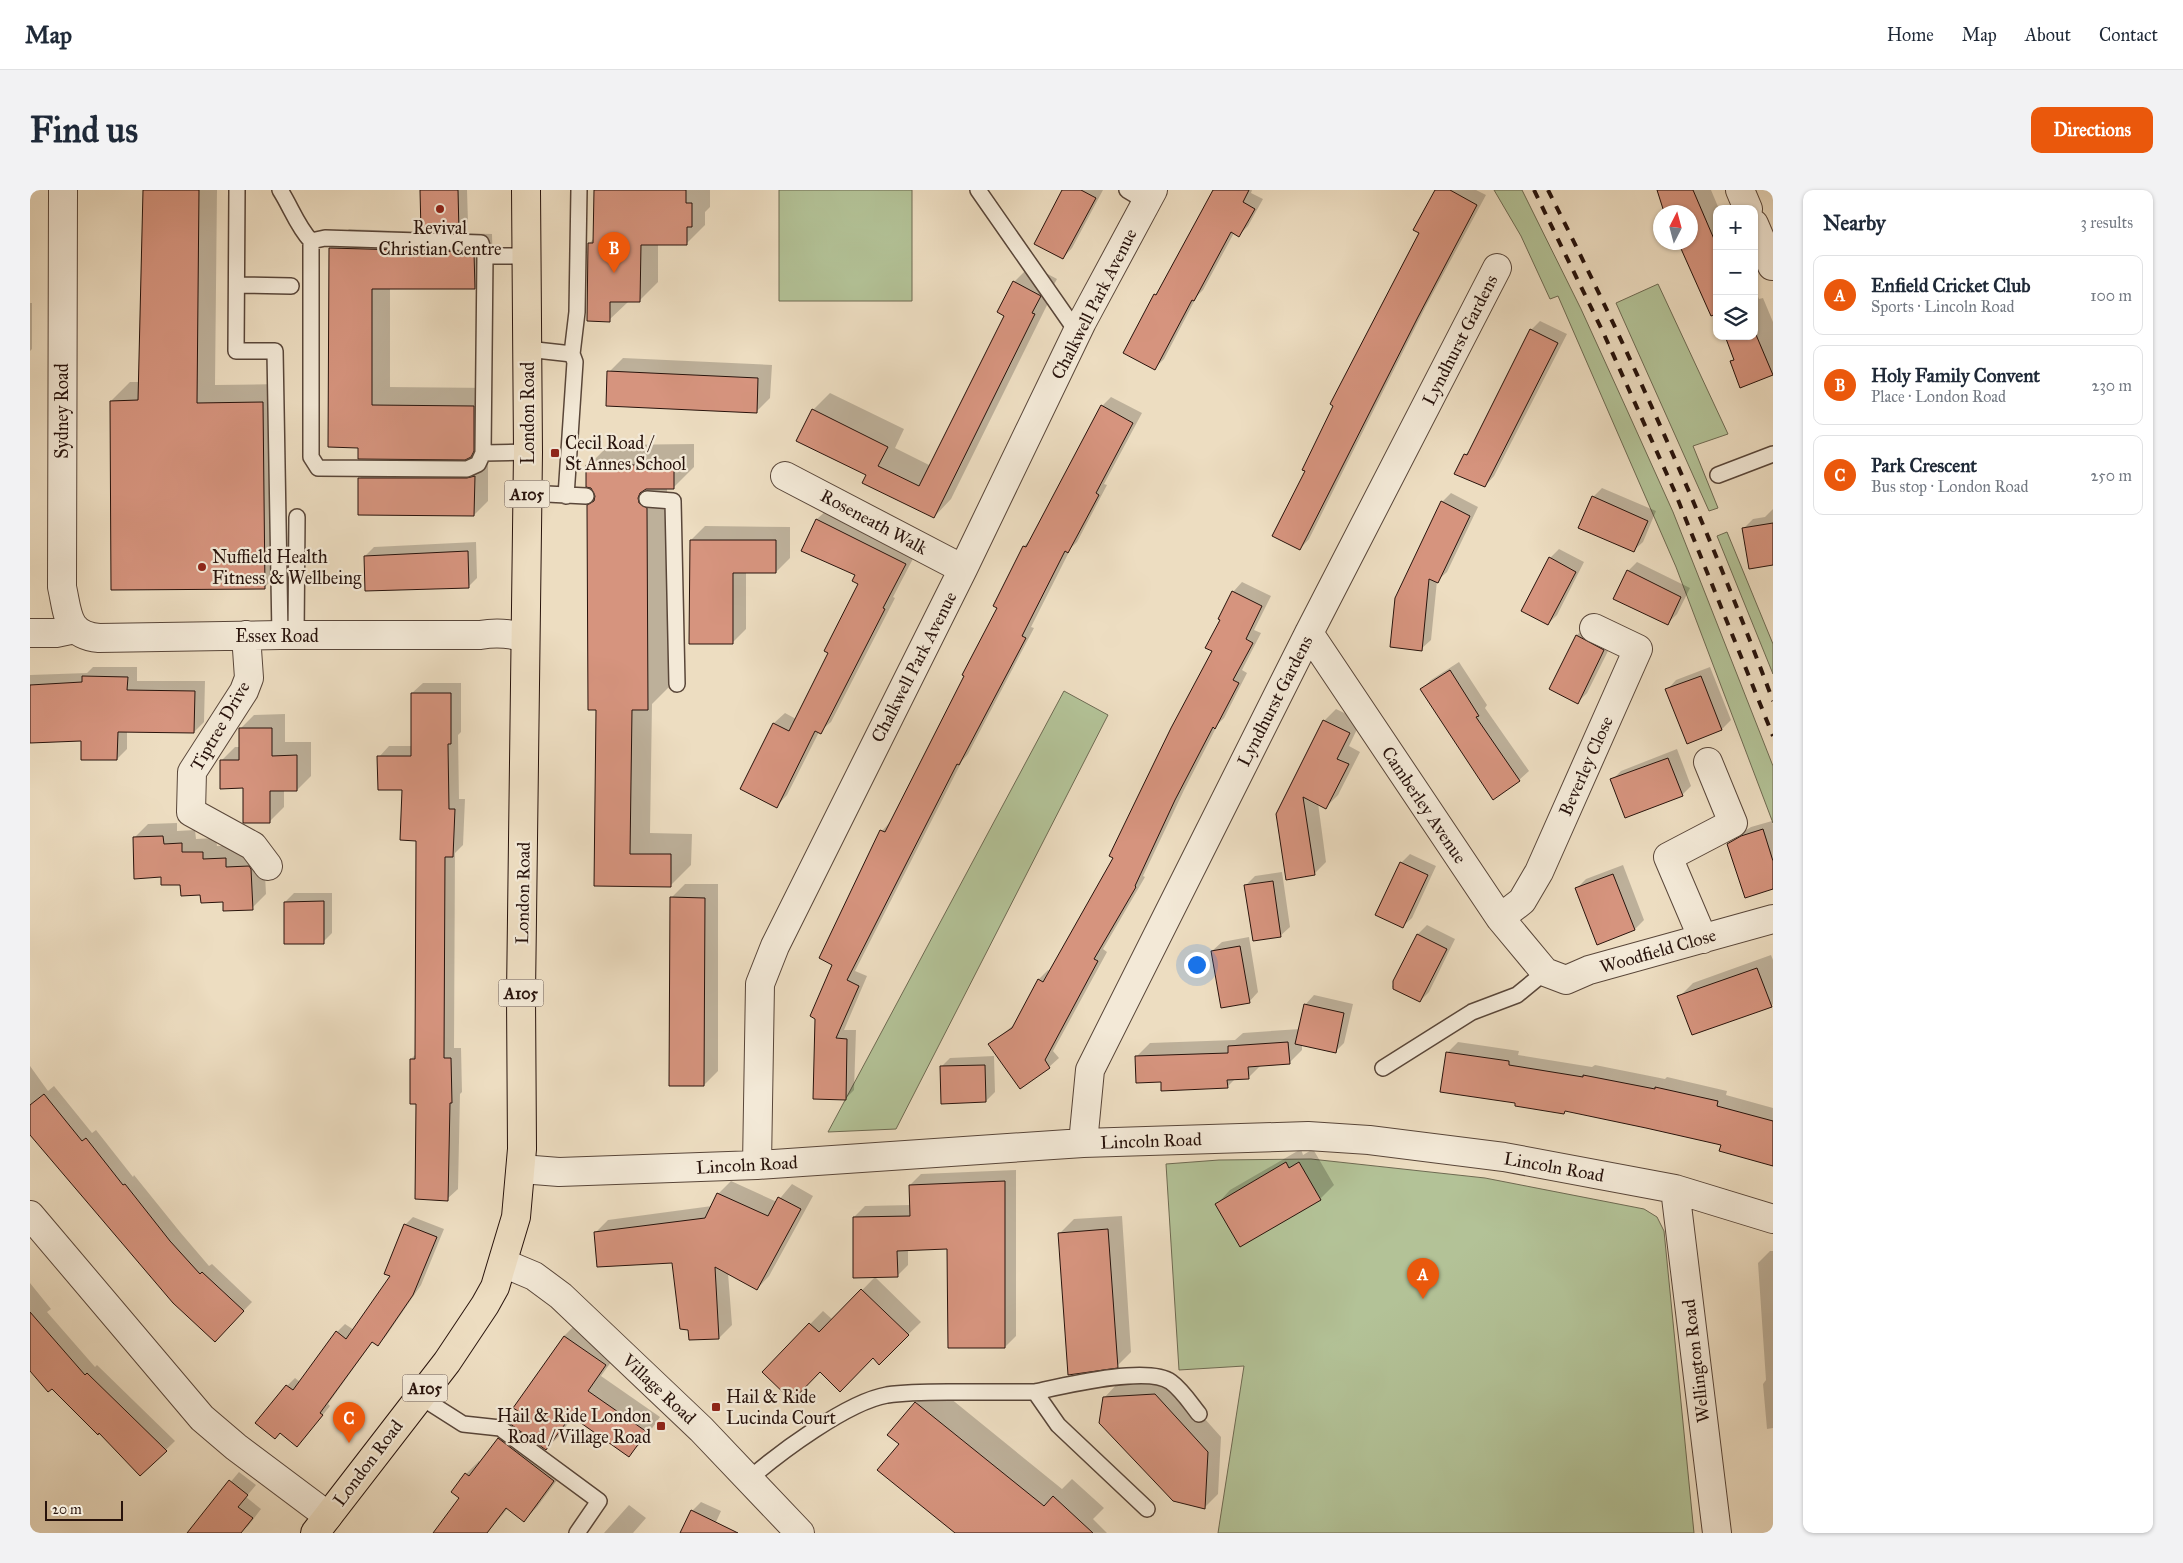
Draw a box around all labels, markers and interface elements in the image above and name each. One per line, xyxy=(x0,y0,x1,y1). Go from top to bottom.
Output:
text: Map xyxy=(25,20,72,50)
text: Home xyxy=(1887,24,1934,46)
text: Map xyxy=(1962,24,1997,46)
text: About xyxy=(2025,24,2071,46)
text: Contact xyxy=(2099,24,2158,46)
button: Directions xyxy=(2031,107,2153,153)
text: Find us xyxy=(30,109,138,152)
marker: Revival Christian Centre xyxy=(434,203,446,215)
north arrow xyxy=(1653,205,1698,250)
map controls xyxy=(1713,205,1758,340)
button: + xyxy=(1713,205,1758,250)
text: Nearby xyxy=(1823,210,1886,236)
text: 3 results xyxy=(2080,213,2133,232)
place label: Revival Christian Centre xyxy=(379,217,502,260)
street label: Chalkwell Park Avenue xyxy=(1046,225,1142,383)
pin: B xyxy=(598,232,630,273)
button: − xyxy=(1713,250,1758,295)
street label: Lyndhurst Gardens xyxy=(1418,271,1502,409)
text: Enfield Cricket Club xyxy=(1871,274,2031,297)
text: A xyxy=(1835,286,1845,305)
text: 100 m xyxy=(2090,286,2132,305)
button: layers xyxy=(1713,295,1758,340)
text: Sports · Lincoln Road xyxy=(1871,297,2015,316)
street label: London Road xyxy=(517,362,539,464)
street label: Sydney Road xyxy=(51,363,73,459)
text: Holy Family Convent xyxy=(1871,364,2040,387)
text: B xyxy=(1835,376,1845,395)
text: 230 m xyxy=(2092,376,2132,395)
text: Place · London Road xyxy=(1871,387,2006,406)
place label: Cecil Road / St Annes School xyxy=(565,432,686,475)
marker: Cecil Road / St Annes School xyxy=(549,447,561,459)
text: Park Crescent xyxy=(1871,454,1977,477)
text: C xyxy=(1835,466,1845,485)
text: 250 m xyxy=(2091,466,2132,485)
text: Bus stop · London Road xyxy=(1871,477,2029,496)
road number: A105 xyxy=(504,480,550,508)
street label: Roseneath Walk xyxy=(817,485,932,560)
place label: Nuffield Health Fitness & Wellbeing xyxy=(212,546,362,590)
marker: Nuffield Health Fitness & Wellbeing xyxy=(196,561,208,573)
street label: Chalkwell Park Avenue xyxy=(866,588,962,746)
street label: Essex Road xyxy=(235,625,319,647)
street label: Lyndhurst Gardens xyxy=(1233,632,1317,770)
street label: Tiptree Drive xyxy=(186,677,254,775)
street label: Beverley Close xyxy=(1554,713,1618,819)
street label: Camberley Avenue xyxy=(1377,742,1471,868)
street label: London Road xyxy=(511,842,535,944)
street label: Woodfield Close xyxy=(1597,924,1719,978)
your location xyxy=(1184,952,1210,978)
road number: A105 xyxy=(498,980,544,1006)
street label: Lincoln Road xyxy=(1100,1128,1202,1154)
street label: Lincoln Road xyxy=(1502,1147,1606,1187)
street label: Lincoln Road xyxy=(696,1151,798,1179)
pin: A xyxy=(1407,1258,1439,1299)
street label: Wellington Road xyxy=(1678,1298,1715,1424)
street label: Village Road xyxy=(616,1349,700,1429)
road number: A105 xyxy=(402,1374,448,1402)
place label: Hail & Ride Lucinda Court xyxy=(726,1386,837,1429)
marker: Hail & Ride Lucinda Court xyxy=(710,1401,722,1413)
pin: C xyxy=(333,1402,365,1443)
place label: Hail & Ride London Road / Village Road xyxy=(497,1405,651,1449)
street label: London Road xyxy=(328,1415,408,1511)
marker: Hail & Ride London Road / Village Road xyxy=(655,1420,667,1432)
scale bar xyxy=(45,1498,122,1521)
text: 20 m xyxy=(52,1501,82,1518)

